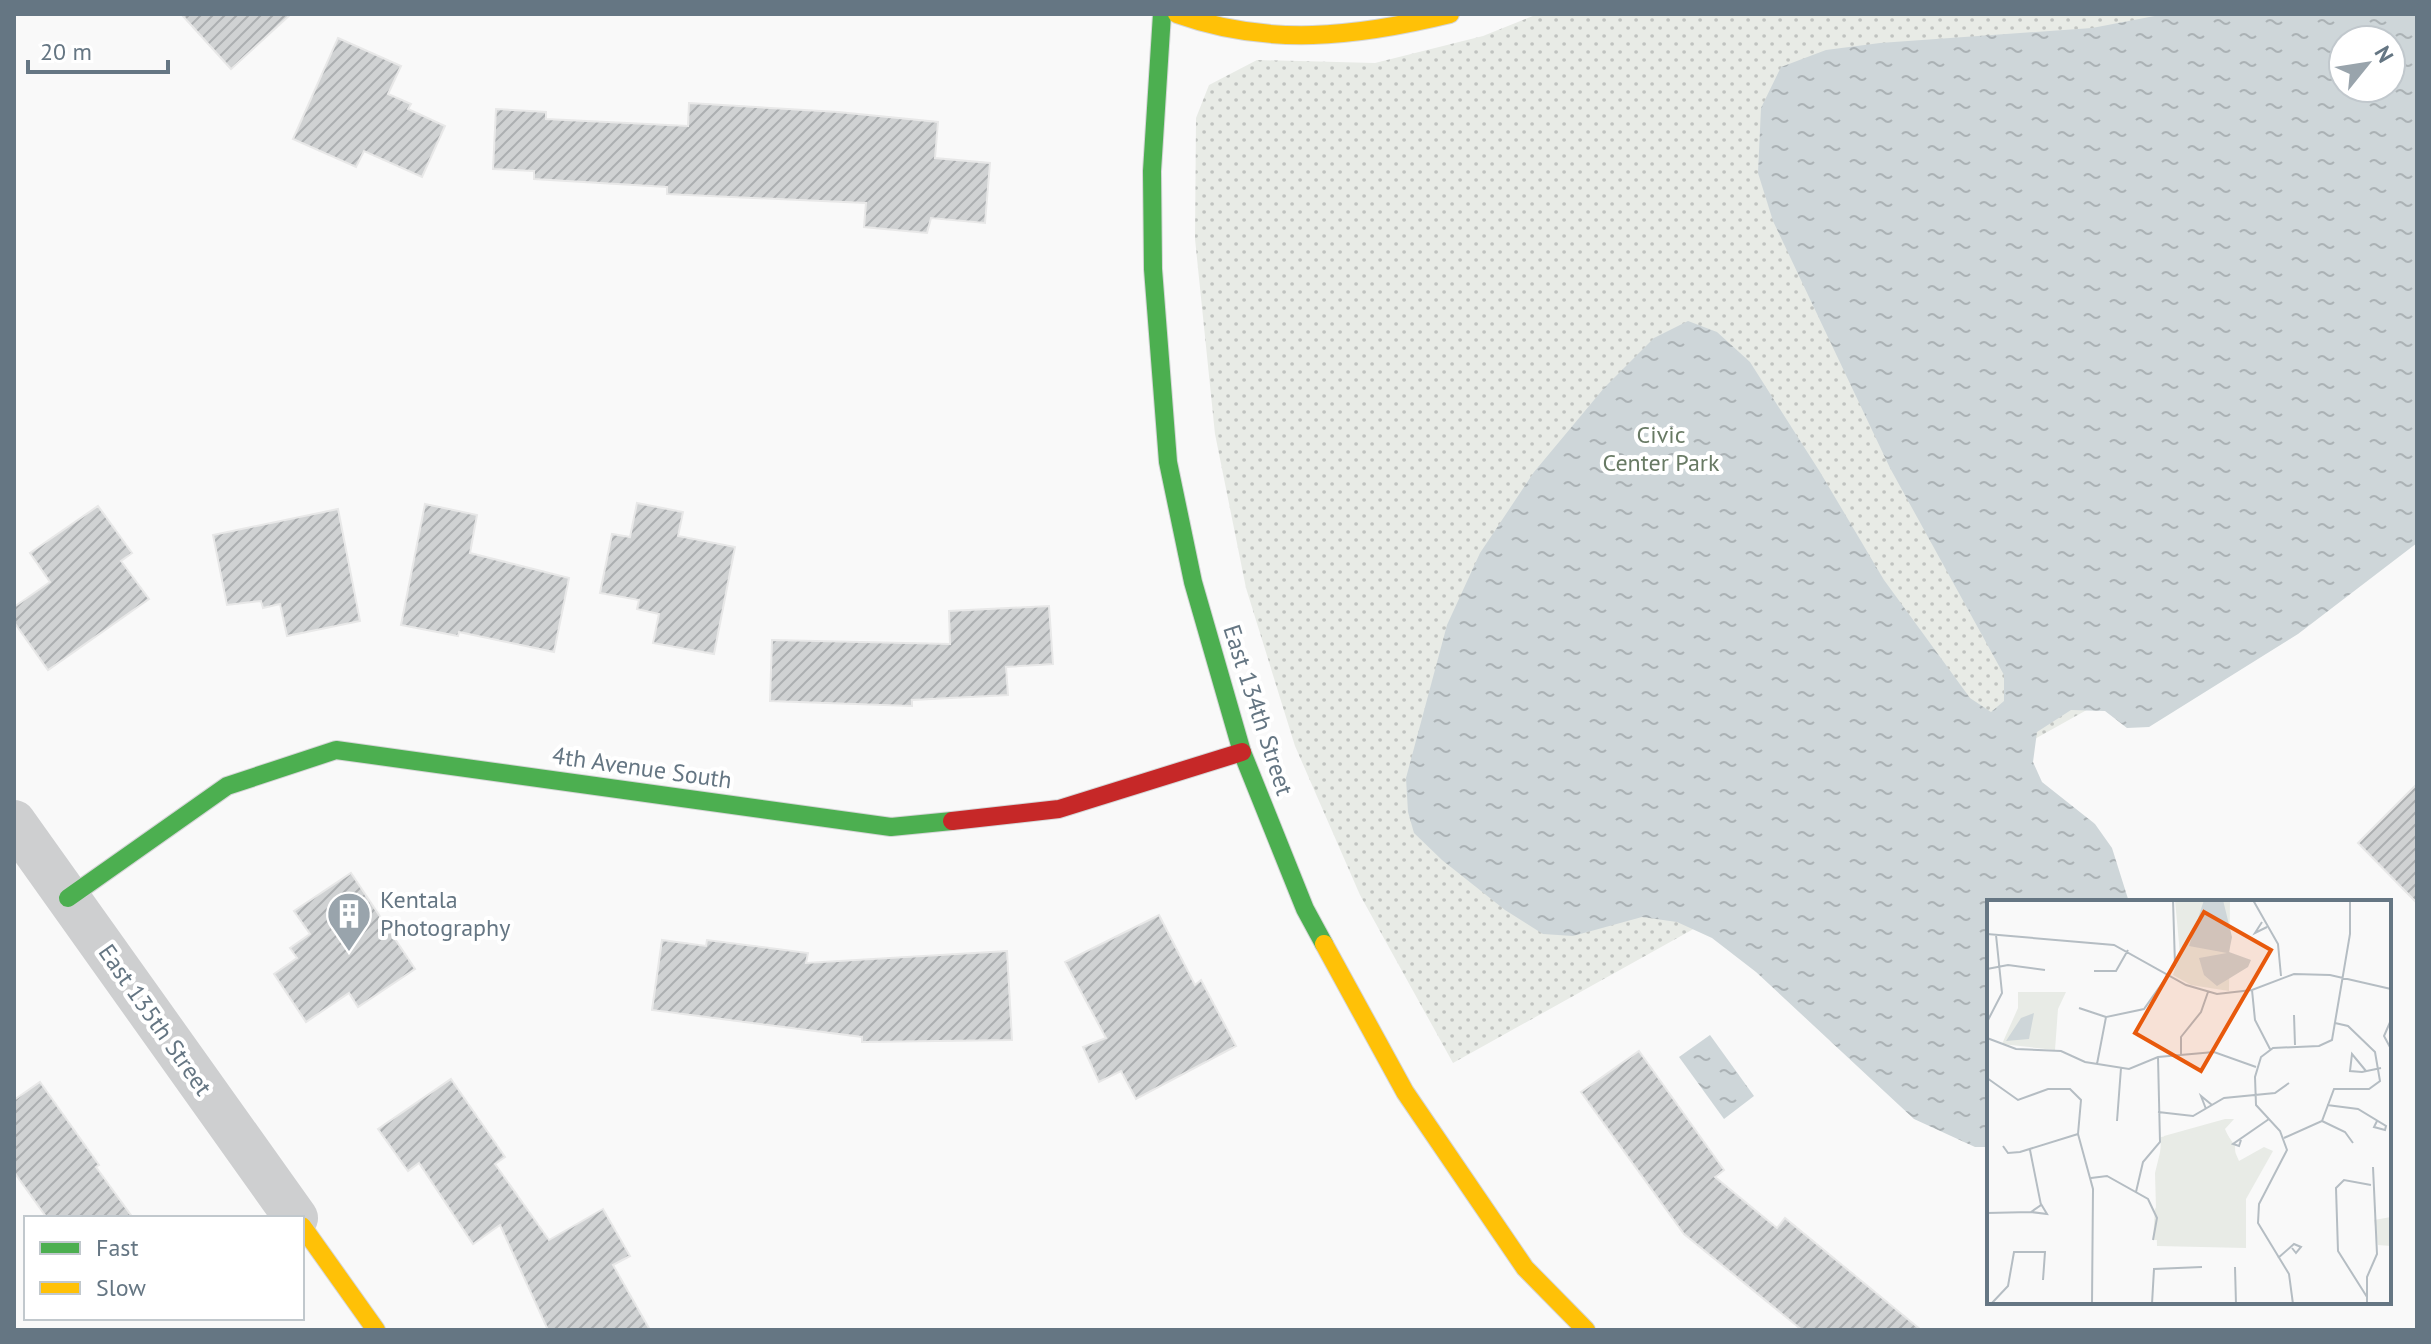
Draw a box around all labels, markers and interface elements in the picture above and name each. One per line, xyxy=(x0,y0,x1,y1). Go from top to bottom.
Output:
scale bar xyxy=(28,24,168,74)
north arrow xyxy=(2327,24,2407,104)
text: 20 m xyxy=(40,36,92,67)
text: N xyxy=(2369,41,2400,67)
park label: Civic Center Park xyxy=(1603,419,1720,478)
street label: East 134th Street xyxy=(1216,621,1301,799)
street label: 4th Avenue South xyxy=(550,740,734,795)
place label: Kentala Photography xyxy=(380,884,510,943)
building icon: Kentala Photography xyxy=(325,890,373,953)
inset map xyxy=(1987,900,2391,1304)
street label: East 135th Street xyxy=(92,938,219,1101)
legend xyxy=(24,1216,304,1320)
text: Fast xyxy=(96,1232,139,1263)
text: Slow xyxy=(96,1272,146,1303)

